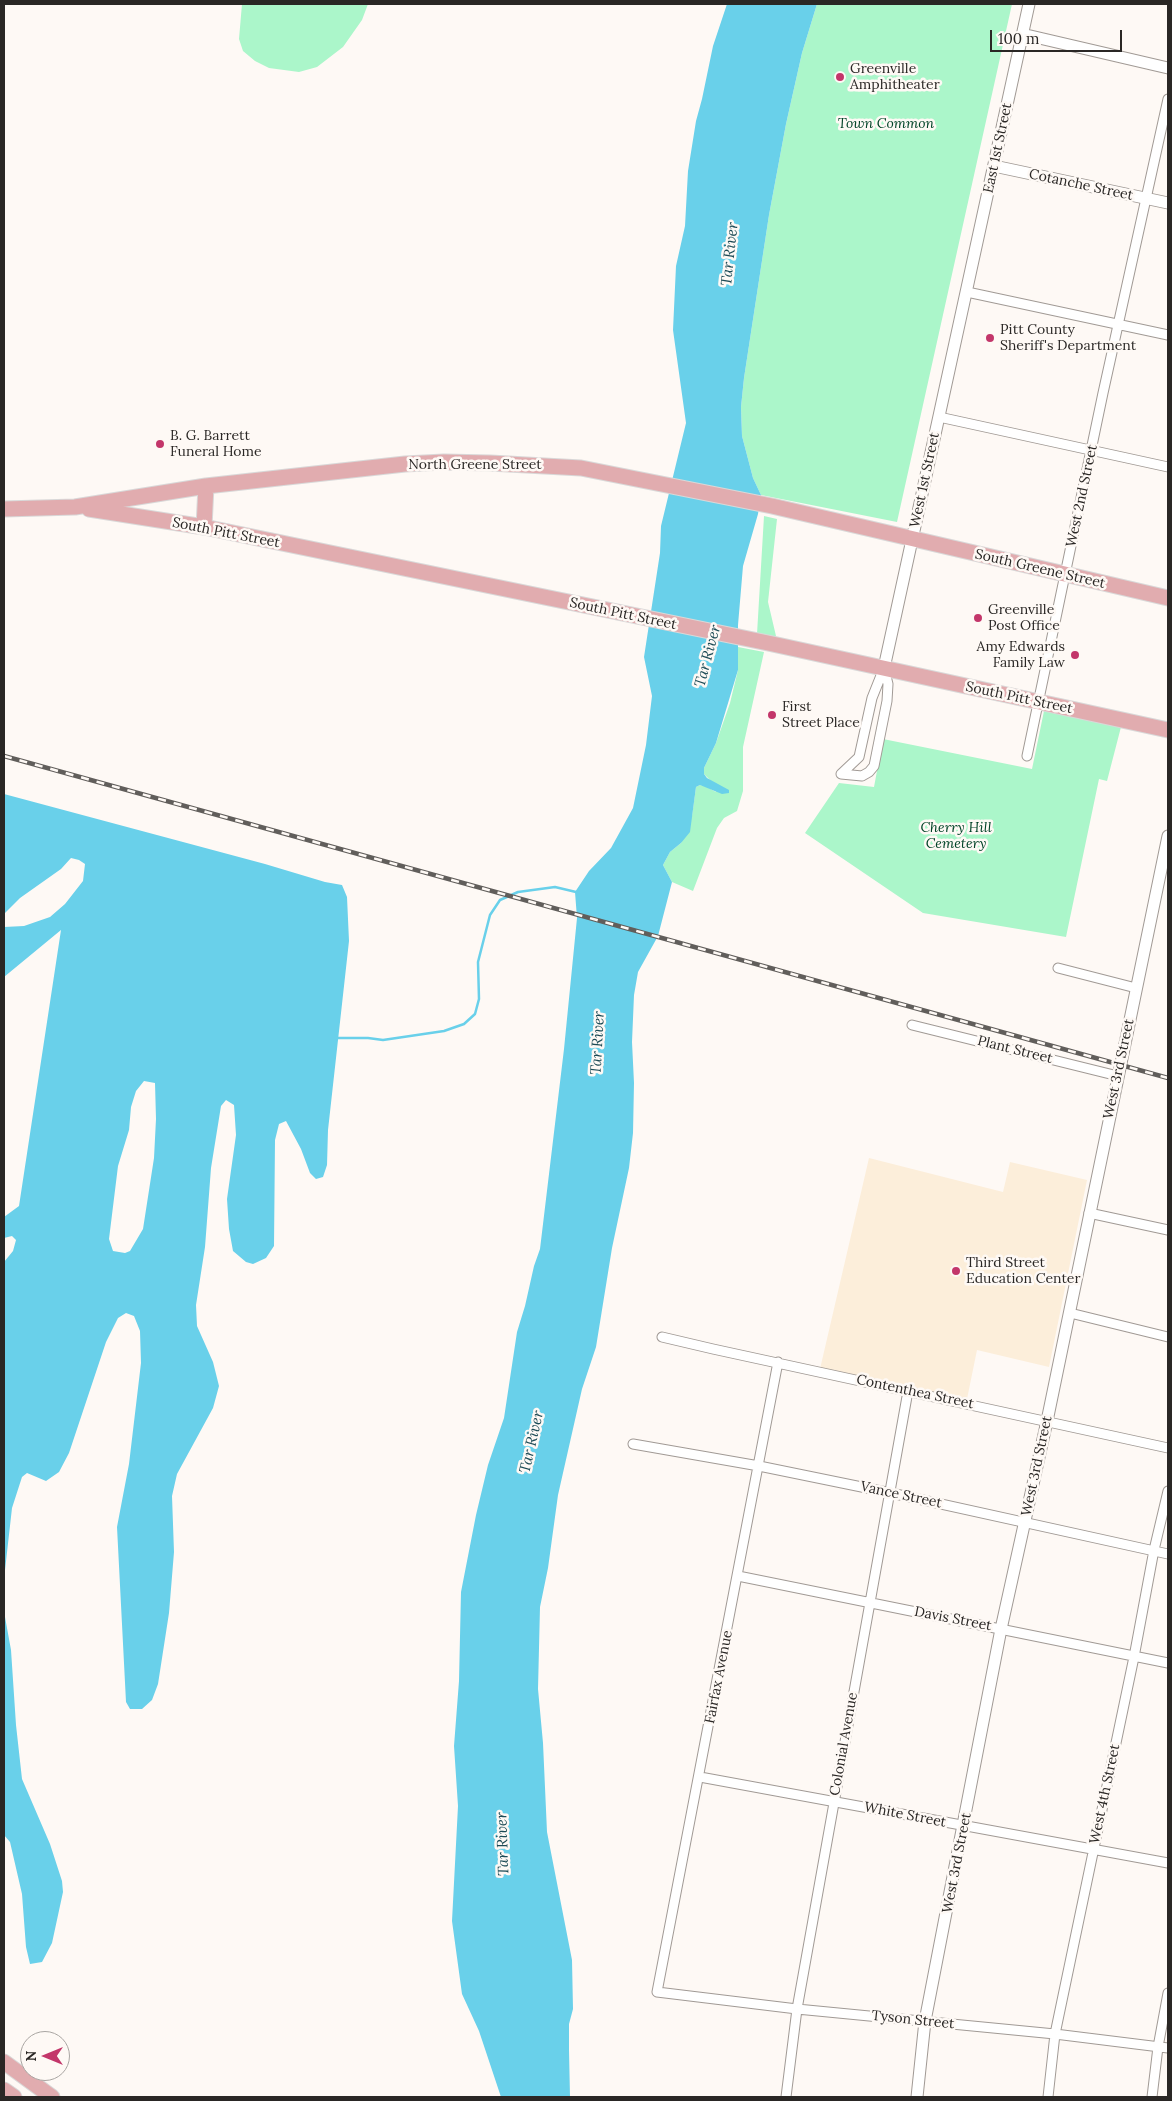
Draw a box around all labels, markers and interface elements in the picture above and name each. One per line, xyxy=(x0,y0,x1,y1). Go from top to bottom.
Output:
scale bar xyxy=(992,20,1124,52)
text: 100 m xyxy=(998,29,1039,48)
place label: Greenville Amphitheater xyxy=(850,61,940,94)
marker: Greenville Amphitheater xyxy=(834,71,846,83)
street label: East 1st Street xyxy=(980,101,1016,195)
park label: Town Common xyxy=(838,116,934,132)
street label: Cotanche Street xyxy=(1027,166,1135,204)
water label: Tar River xyxy=(718,221,742,287)
place label: Pitt County Sheriff's Department xyxy=(1000,322,1136,354)
marker: Pitt County Sheriff's Department xyxy=(984,332,996,344)
place label: B. G. Barrett Funeral Home xyxy=(170,428,262,461)
street label: West 1st Street xyxy=(907,431,943,529)
marker: B. G. Barrett Funeral Home xyxy=(154,438,166,450)
street label: West 2nd Street xyxy=(1063,443,1101,549)
street label: North Greene Street xyxy=(408,457,542,473)
street label: South Pitt Street xyxy=(171,514,281,552)
street label: South Greene Street xyxy=(973,546,1107,592)
street label: South Pitt Street xyxy=(568,594,678,634)
place label: Greenville Post Office xyxy=(988,602,1060,634)
marker: Greenville Post Office xyxy=(972,612,984,624)
water label: Tar River xyxy=(691,623,725,689)
place label: Amy Edwards Family Law xyxy=(977,639,1065,672)
marker: Amy Edwards Family Law xyxy=(1069,649,1081,661)
street label: South Pitt Street xyxy=(964,678,1074,718)
place label: First Street Place xyxy=(782,699,860,732)
marker: First Street Place xyxy=(766,709,778,721)
park label: Cherry Hill Cemetery xyxy=(920,820,992,852)
water label: Tar River xyxy=(587,1011,609,1075)
street label: West 3rd Street xyxy=(1100,1017,1138,1121)
street label: Plant Street xyxy=(976,1033,1054,1067)
place label: Third Street Education Center xyxy=(966,1255,1081,1288)
marker: Third Street Education Center xyxy=(950,1265,962,1277)
street label: Contenthea Street xyxy=(855,1371,975,1413)
water label: Tar River xyxy=(516,1409,548,1475)
street label: West 3rd Street xyxy=(1018,1414,1056,1518)
street label: Vance Street xyxy=(859,1478,943,1512)
street label: Davis Street xyxy=(913,1603,993,1635)
street label: Fairfax Avenue xyxy=(702,1629,736,1725)
street label: Colonial Avenue xyxy=(827,1691,861,1797)
street label: West 4th Street xyxy=(1086,1743,1124,1845)
street label: White Street xyxy=(863,1799,947,1831)
street label: West 3rd Street xyxy=(939,1811,975,1915)
water label: Tar River xyxy=(493,1812,513,1876)
street label: Tyson Street xyxy=(871,2007,955,2033)
north arrow xyxy=(20,2031,70,2081)
text: N xyxy=(22,2051,40,2061)

